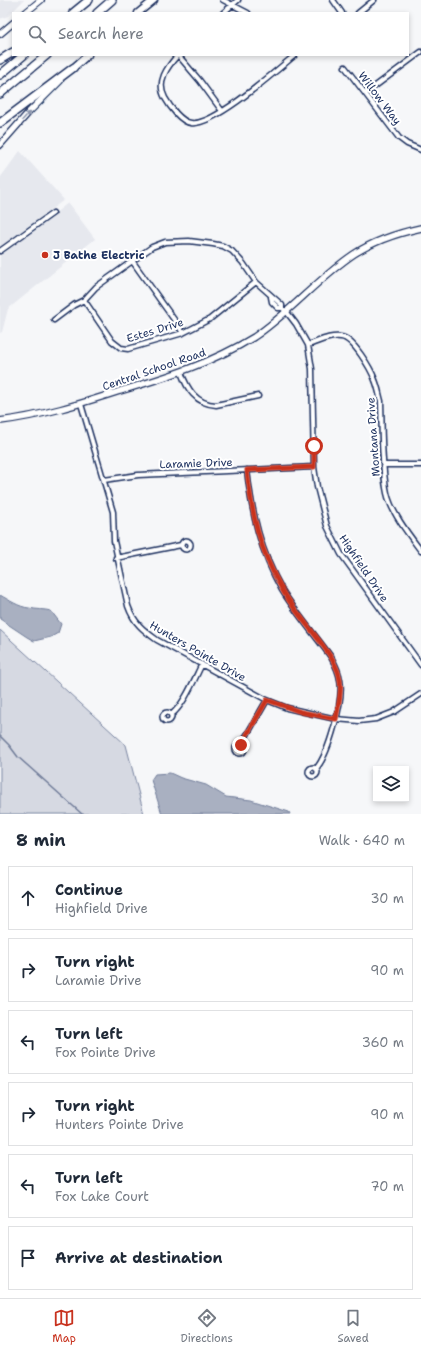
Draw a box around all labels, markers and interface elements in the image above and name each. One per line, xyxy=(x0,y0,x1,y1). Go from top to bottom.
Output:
search box xyxy=(12,12,409,56)
icon: search xyxy=(26,23,48,45)
text: Search here xyxy=(58,24,144,44)
street label: Willow Way xyxy=(355,69,405,128)
one-way arrow xyxy=(21,110,30,121)
place label: J Bathe Electric xyxy=(53,248,145,263)
marker: J Bathe Electric xyxy=(40,250,50,260)
street label: Estes Drive xyxy=(125,315,185,346)
street label: Central School Road xyxy=(101,345,208,394)
street label: Montana Drive xyxy=(363,397,384,477)
route start xyxy=(305,437,323,455)
street label: Laramie Drive xyxy=(159,455,233,472)
street label: Highfield Drive xyxy=(335,532,392,605)
street label: Hunters Pointe Drive xyxy=(147,618,249,685)
route end xyxy=(232,736,250,754)
map controls xyxy=(373,766,409,802)
button: layers xyxy=(373,766,409,802)
text: 8 min xyxy=(16,829,66,851)
text: Walk · 640 m xyxy=(319,832,405,849)
text: Continue xyxy=(55,880,123,900)
icon: ahead xyxy=(17,887,39,909)
text: 30 m xyxy=(370,890,404,907)
text: Highfield Drive xyxy=(55,900,148,917)
text: Turn right xyxy=(55,952,135,972)
icon: right xyxy=(17,959,39,981)
text: 90 m xyxy=(370,962,404,979)
text: Laramie Drive xyxy=(55,972,142,989)
text: Turn left xyxy=(55,1024,123,1044)
icon: left xyxy=(17,1031,39,1053)
text: 360 m xyxy=(362,1034,404,1051)
text: Fox Pointe Drive xyxy=(55,1044,156,1061)
text: Turn right xyxy=(55,1096,135,1116)
icon: right xyxy=(17,1103,39,1125)
text: 90 m xyxy=(370,1106,404,1123)
text: Hunters Pointe Drive xyxy=(55,1116,184,1133)
text: Turn left xyxy=(55,1168,123,1188)
icon: left xyxy=(17,1175,39,1197)
text: 70 m xyxy=(370,1178,404,1195)
text: Fox Lake Court xyxy=(55,1188,149,1205)
icon: arrive xyxy=(17,1247,39,1269)
text: Arrive at destination xyxy=(55,1248,223,1268)
tab: Map xyxy=(52,1307,76,1346)
tab: Directions xyxy=(180,1307,233,1346)
tab: Saved xyxy=(337,1307,369,1346)

